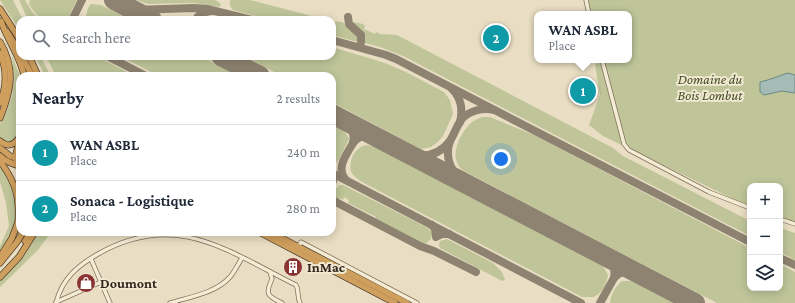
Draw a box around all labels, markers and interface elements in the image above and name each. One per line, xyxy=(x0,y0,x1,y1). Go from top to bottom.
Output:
popup xyxy=(534,11,632,63)
search box xyxy=(16,16,336,60)
text: WAN ASBL xyxy=(549,22,618,38)
pin: 2 xyxy=(483,23,509,53)
icon: search xyxy=(30,27,52,49)
text: Search here xyxy=(62,30,131,46)
text: Place xyxy=(549,38,576,53)
park label: Domaine du Bois Lombut xyxy=(678,71,743,103)
pin: 1 xyxy=(570,76,596,106)
text: Nearby xyxy=(32,89,84,108)
text: 2 results xyxy=(277,91,320,106)
text: WAN ASBL xyxy=(70,137,139,153)
text: 1 xyxy=(43,145,47,160)
text: 240 m xyxy=(287,145,320,160)
your location xyxy=(491,149,511,169)
text: Place xyxy=(70,153,97,168)
map controls xyxy=(747,183,783,291)
button: + xyxy=(747,183,783,219)
text: Sonaca - Logistique xyxy=(70,193,194,209)
text: 2 xyxy=(42,201,48,216)
text: 280 m xyxy=(287,201,320,216)
text: Place xyxy=(70,209,97,224)
button: − xyxy=(747,219,783,255)
button: layers xyxy=(747,255,783,291)
building icon: InMac xyxy=(282,256,304,278)
place label: InMac xyxy=(307,259,346,275)
shop icon: Doumont xyxy=(75,272,97,294)
place label: Doumont xyxy=(100,275,158,291)

